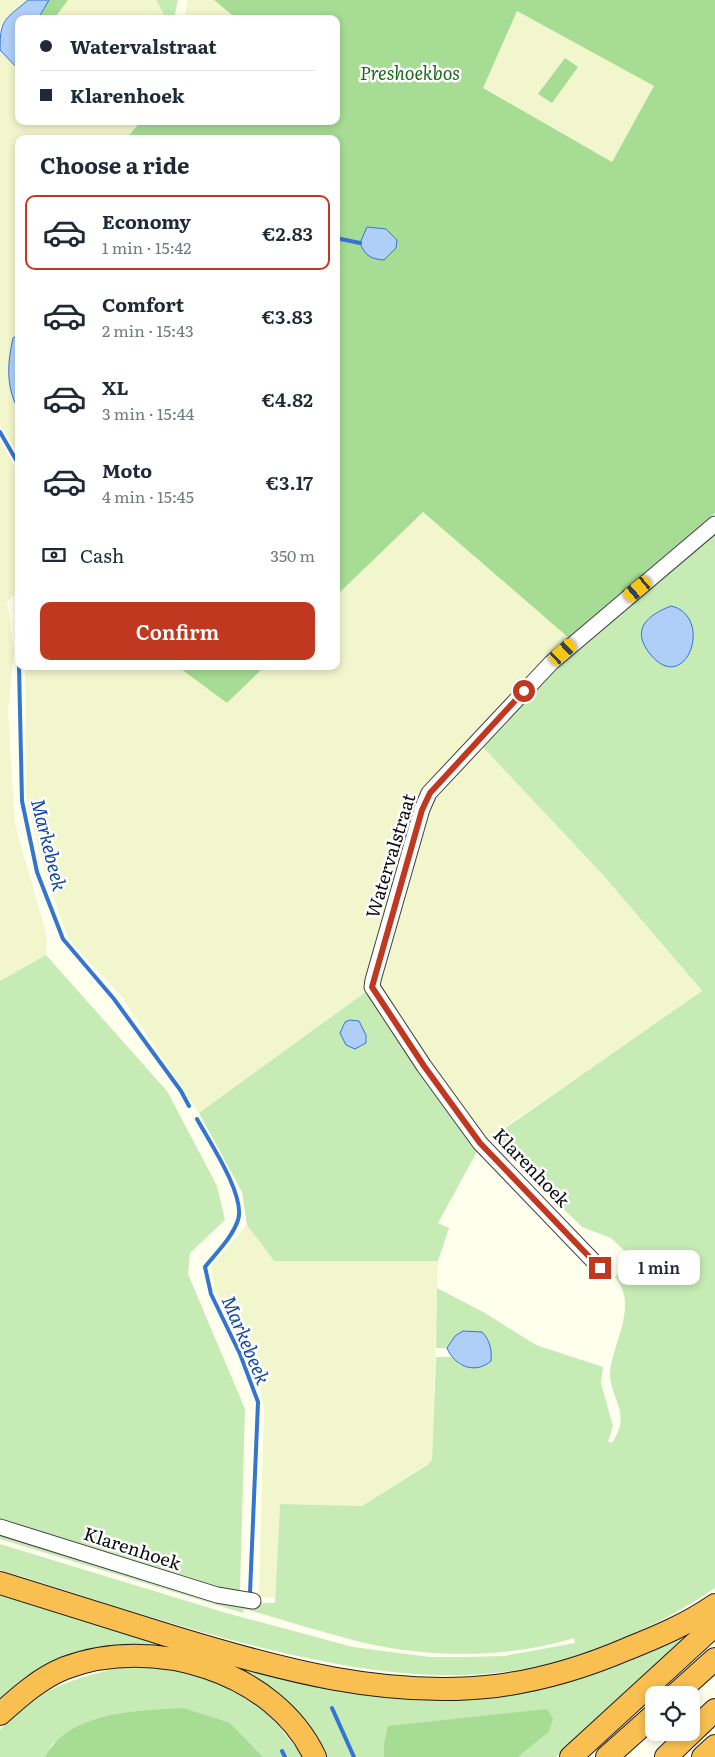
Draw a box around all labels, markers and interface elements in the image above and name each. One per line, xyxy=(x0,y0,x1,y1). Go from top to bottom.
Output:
text: Watervalstraat xyxy=(70,32,217,60)
park label: Preshoekbos xyxy=(360,59,460,86)
text: Klarenhoek xyxy=(70,81,185,109)
text: Choose a ride xyxy=(40,148,189,181)
text: Economy xyxy=(102,207,191,235)
icon: car xyxy=(42,210,87,255)
text: €2.83 xyxy=(262,219,313,247)
text: 1 min · 15:42 xyxy=(102,235,191,259)
text: Comfort xyxy=(102,290,184,318)
icon: car xyxy=(42,293,87,338)
text: €3.83 xyxy=(262,302,313,330)
text: 2 min · 15:43 xyxy=(102,318,194,342)
text: XL xyxy=(102,373,129,401)
icon: car xyxy=(42,376,87,421)
text: €4.82 xyxy=(262,385,313,413)
text: 3 min · 15:44 xyxy=(102,401,194,425)
text: Moto xyxy=(102,456,152,484)
icon: car xyxy=(42,459,87,504)
text: €3.17 xyxy=(266,468,313,496)
text: 4 min · 15:45 xyxy=(102,484,194,508)
icon: cash xyxy=(40,541,68,569)
text: Cash xyxy=(80,541,124,569)
text: 350 m xyxy=(270,543,315,567)
car xyxy=(621,574,654,604)
button: Confirm xyxy=(40,602,315,660)
car xyxy=(546,636,579,668)
route start xyxy=(513,680,535,702)
street label: Watervalstraat xyxy=(358,789,422,921)
water label: Markebeek xyxy=(25,796,75,894)
street label: Klarenhoek xyxy=(487,1121,578,1213)
callout: 1 min xyxy=(618,1250,700,1286)
text: 1 min xyxy=(638,1255,680,1279)
route end xyxy=(589,1257,611,1279)
water label: Markebeek xyxy=(216,1291,278,1389)
street label: Klarenhoek xyxy=(80,1519,186,1576)
map controls xyxy=(645,1686,700,1741)
button: locate xyxy=(645,1686,700,1741)

